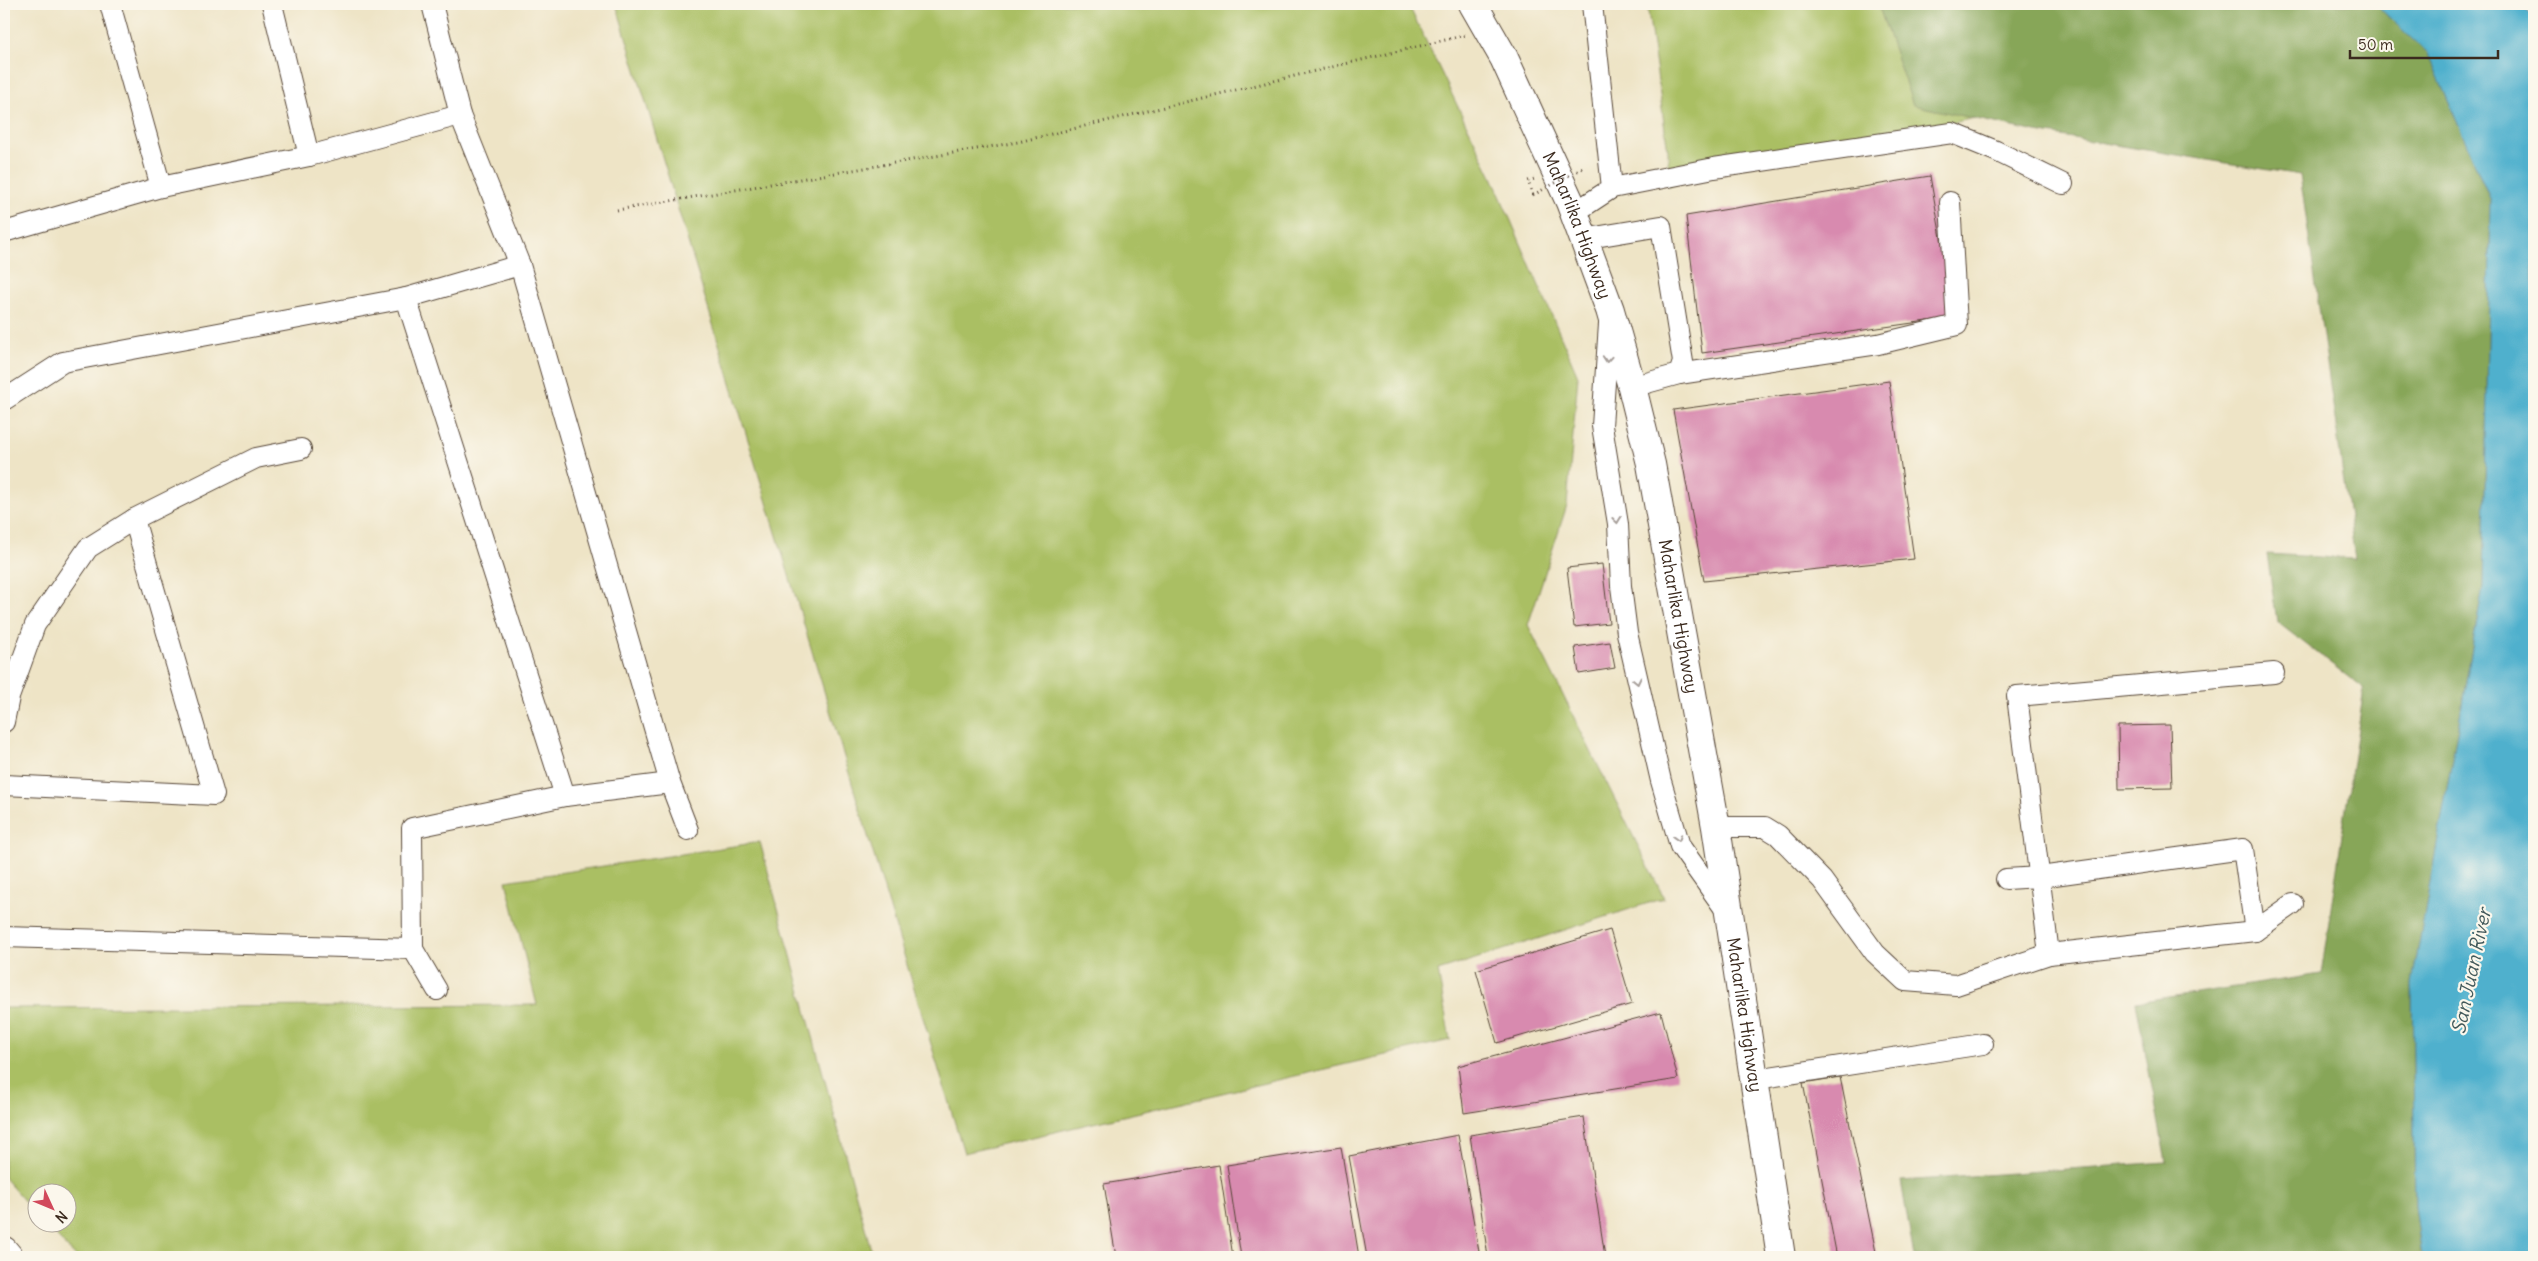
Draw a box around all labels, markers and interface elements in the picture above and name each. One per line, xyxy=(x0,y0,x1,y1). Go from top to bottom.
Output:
scale bar xyxy=(2350,28,2498,60)
text: 50 m xyxy=(2358,35,2393,54)
street label: Maharlika Highway xyxy=(1538,148,1617,302)
one-way arrow xyxy=(1601,355,1612,363)
one-way arrow xyxy=(1611,516,1622,524)
street label: Maharlika Highway xyxy=(1654,537,1704,695)
one-way arrow xyxy=(1631,676,1642,685)
one-way arrow xyxy=(1672,833,1682,841)
water label: San Juan River xyxy=(2446,904,2496,1036)
street label: Maharlika Highway xyxy=(1722,936,1768,1094)
north arrow xyxy=(28,1184,78,1234)
text: N xyxy=(52,1207,71,1227)

